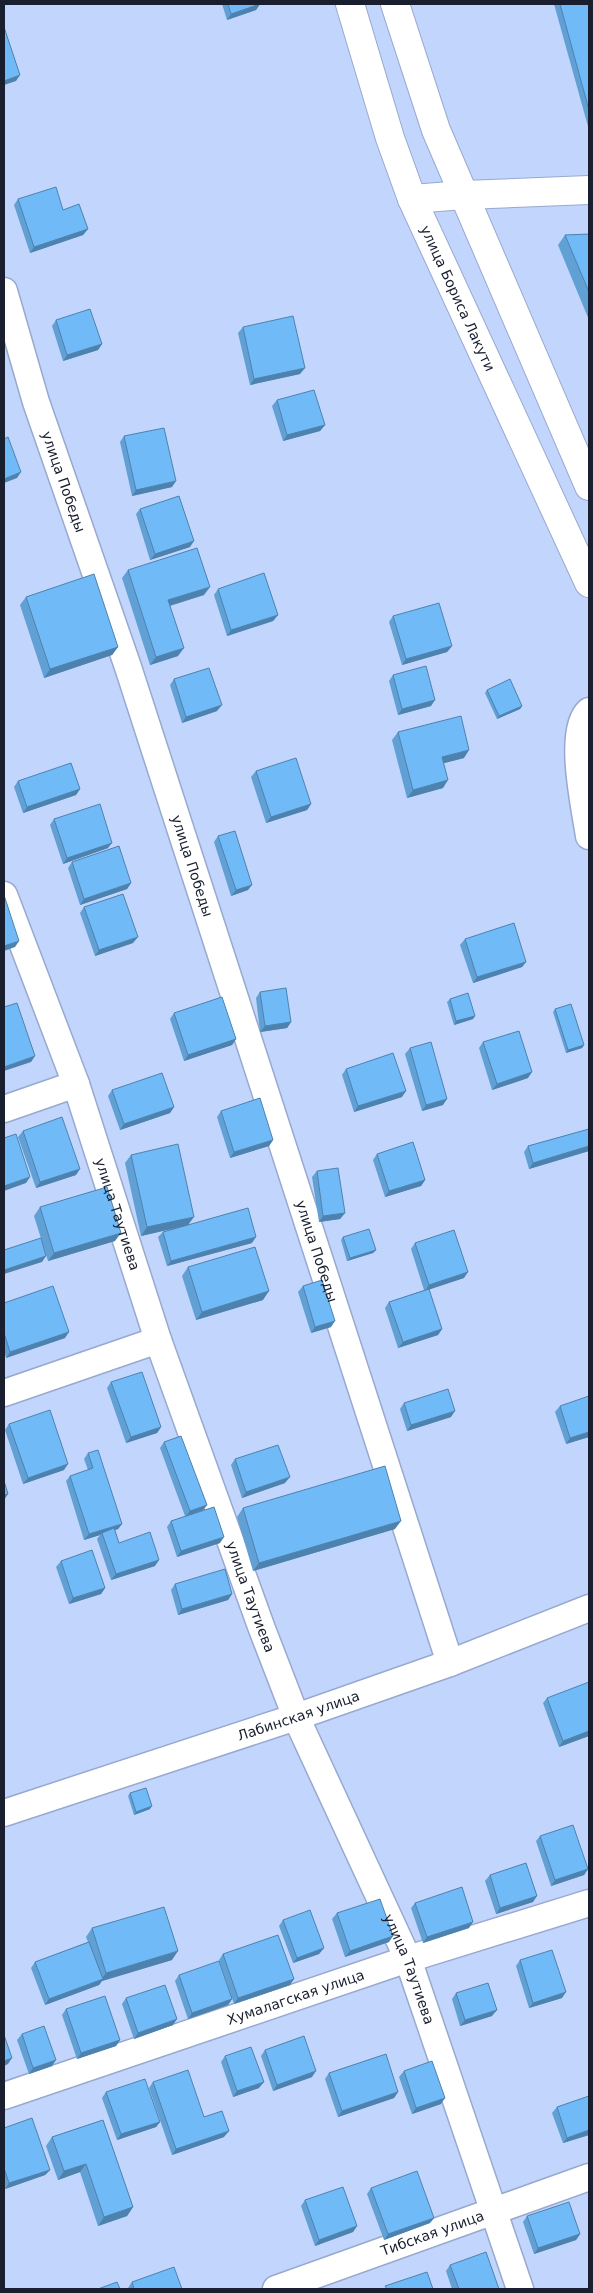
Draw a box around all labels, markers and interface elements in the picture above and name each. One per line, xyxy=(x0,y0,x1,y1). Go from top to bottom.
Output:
street label: улица Бориса Лакути xyxy=(417,223,498,374)
street label: улица Победы xyxy=(39,429,89,535)
street label: улица Победы xyxy=(168,813,216,919)
street label: улица Таутиева xyxy=(92,1156,143,1272)
street label: улица Победы xyxy=(293,1198,341,1304)
street label: улица Таутиева xyxy=(223,1539,278,1655)
street label: Лабинская улица xyxy=(235,1687,362,1744)
street label: улица Таутиева xyxy=(380,1911,438,2026)
street label: Хумалагская улица xyxy=(225,1966,366,2028)
street label: Тибская улица xyxy=(378,2207,486,2259)

